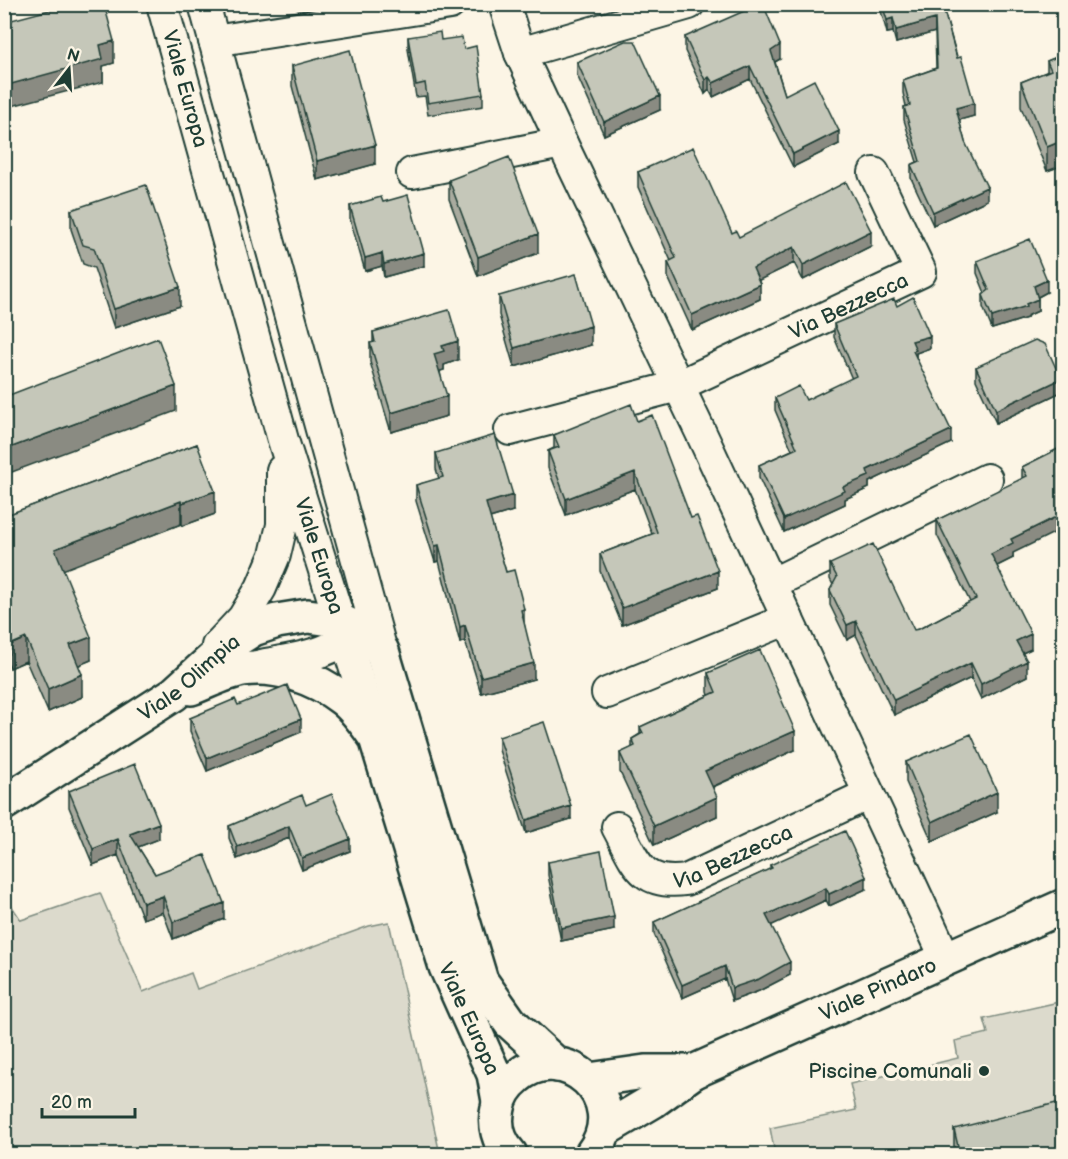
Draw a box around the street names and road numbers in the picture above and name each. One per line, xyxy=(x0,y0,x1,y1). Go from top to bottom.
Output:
street label: Viale Europa xyxy=(157,27,213,150)
street label: Via Bezzecca xyxy=(785,268,912,345)
street label: Viale Europa xyxy=(289,495,349,617)
street label: Viale Olimpia xyxy=(134,629,245,727)
street label: Via Bezzecca xyxy=(672,820,796,894)
street label: Viale Pindaro xyxy=(816,953,941,1027)
street label: Viale Europa xyxy=(433,959,505,1079)

